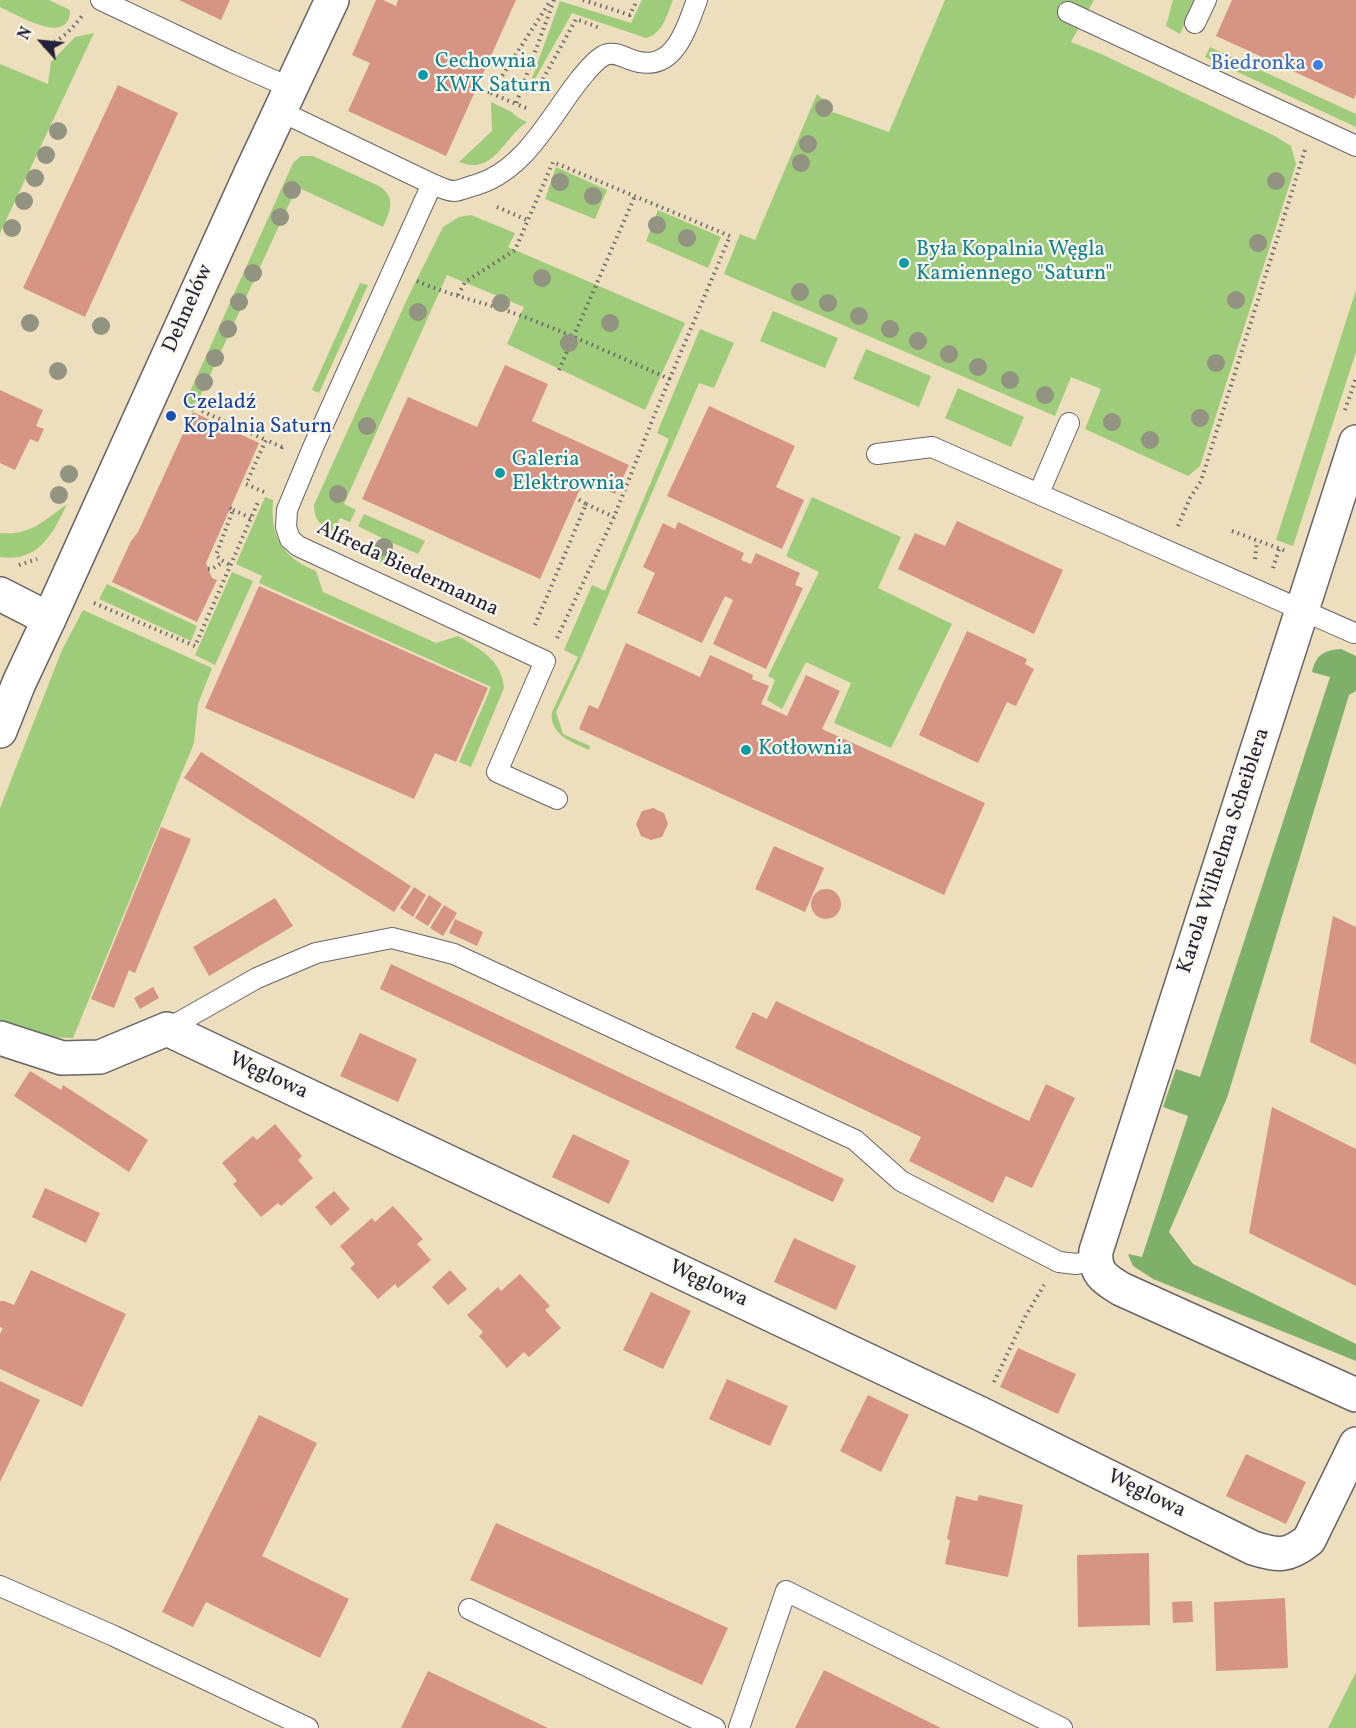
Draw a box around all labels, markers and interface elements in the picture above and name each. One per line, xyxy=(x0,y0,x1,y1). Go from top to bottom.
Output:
north arrow xyxy=(12,12,72,72)
text: N xyxy=(14,24,38,44)
place label: Cechownia KWK Saturn xyxy=(435,50,551,100)
place label: Biedronka xyxy=(1210,52,1306,78)
marker: Biedronka xyxy=(1311,58,1325,72)
marker: Cechownia KWK Saturn xyxy=(416,68,430,82)
place label: Była Kopalnia Węgla Kamiennego "Saturn" xyxy=(916,238,1112,288)
marker: Była Kopalnia Węgla Kamiennego "Saturn" xyxy=(897,256,911,270)
street label: Dehnelów xyxy=(158,261,220,357)
place label: Czeladź Kopalnia Saturn xyxy=(183,391,332,441)
marker: Czeladź Kopalnia Saturn xyxy=(164,409,178,423)
place label: Galeria Elektrownia xyxy=(512,448,625,498)
marker: Galeria Elektrownia xyxy=(493,466,507,480)
street label: Alfreda Biedermanna xyxy=(312,517,502,623)
street label: Karola Wilhelma Scheiblera xyxy=(1173,725,1277,977)
place label: Kotłownia xyxy=(758,737,853,763)
marker: Kotłownia xyxy=(739,743,753,757)
street label: Węglowa xyxy=(225,1048,311,1106)
street label: Węglowa xyxy=(665,1256,751,1314)
street label: Węglowa xyxy=(1103,1465,1189,1525)

